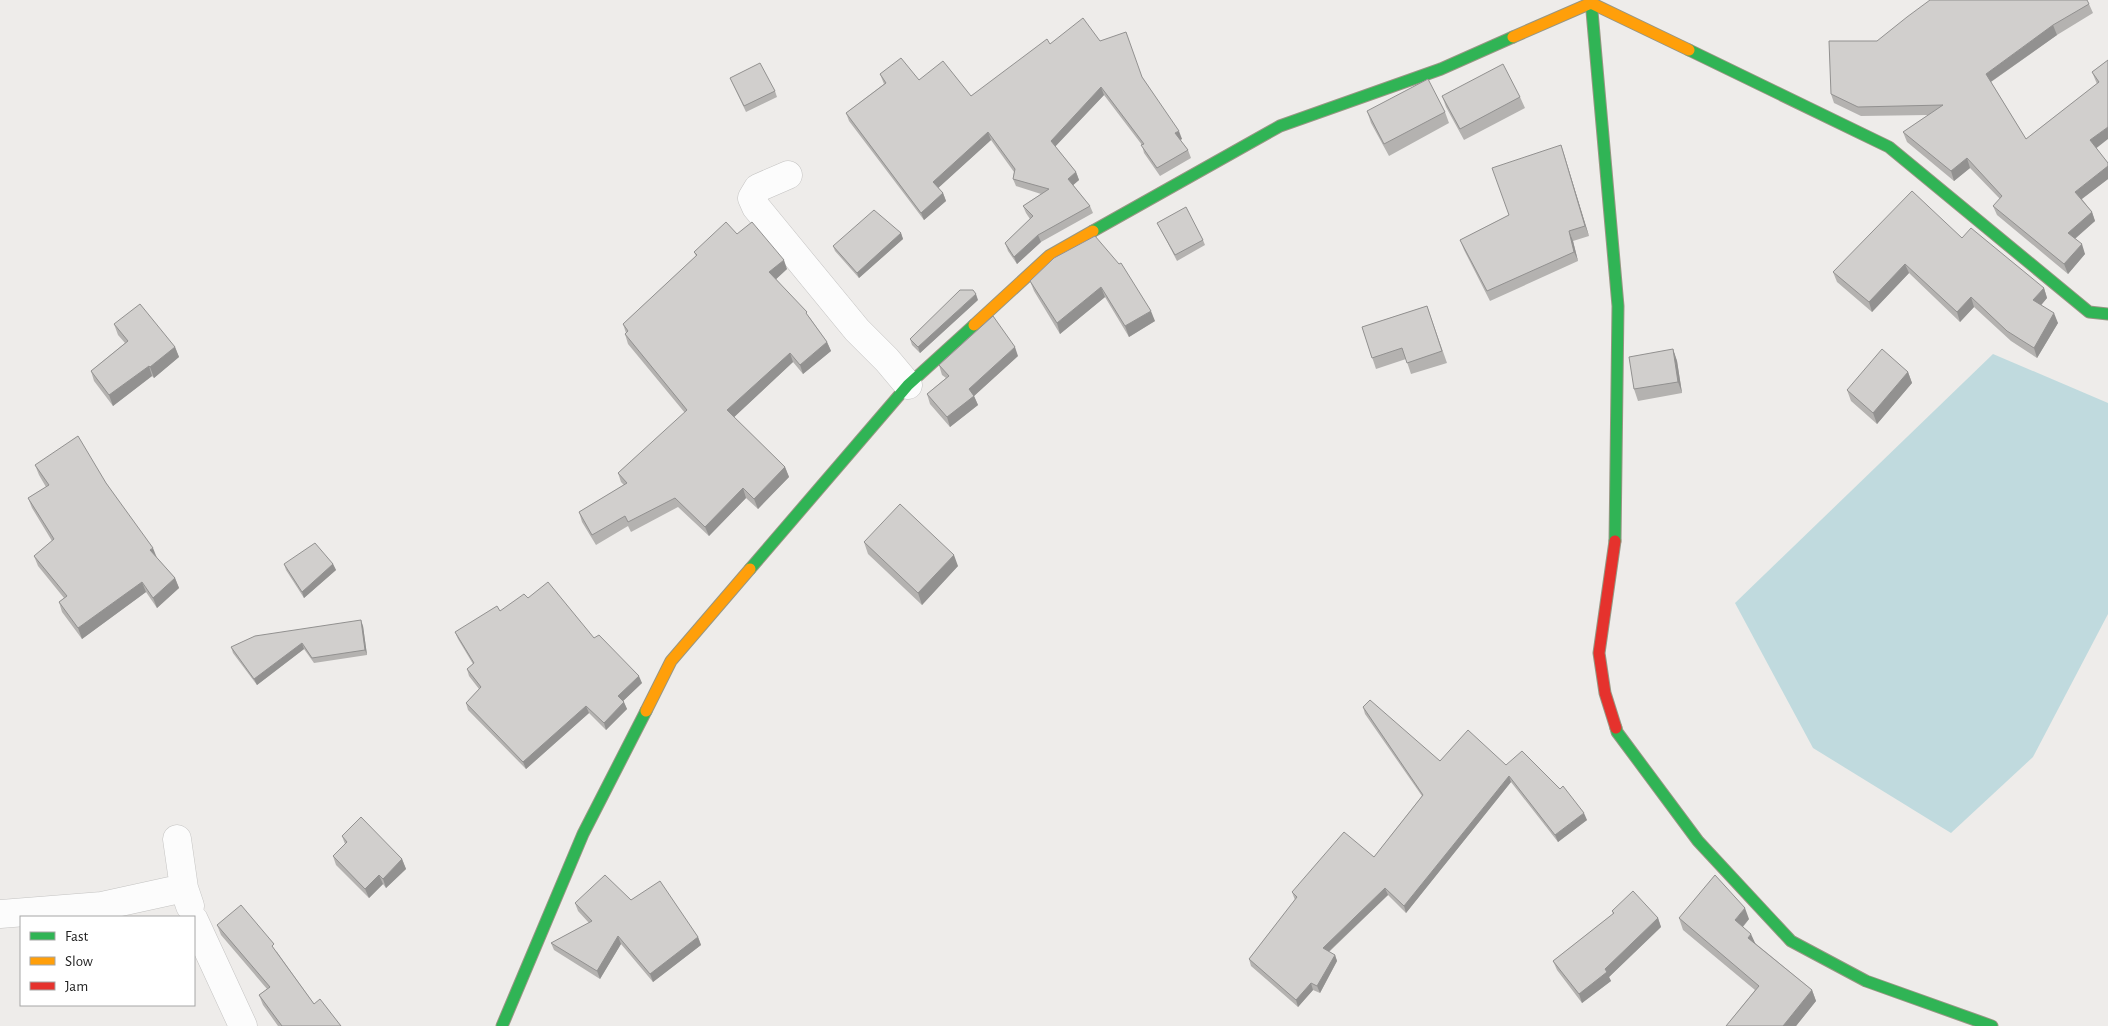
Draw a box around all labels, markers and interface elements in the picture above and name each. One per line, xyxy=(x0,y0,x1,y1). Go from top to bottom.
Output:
legend xyxy=(20,916,195,1006)
text: Fast xyxy=(65,929,89,944)
text: Slow xyxy=(65,954,93,969)
text: Jam xyxy=(65,979,88,994)

